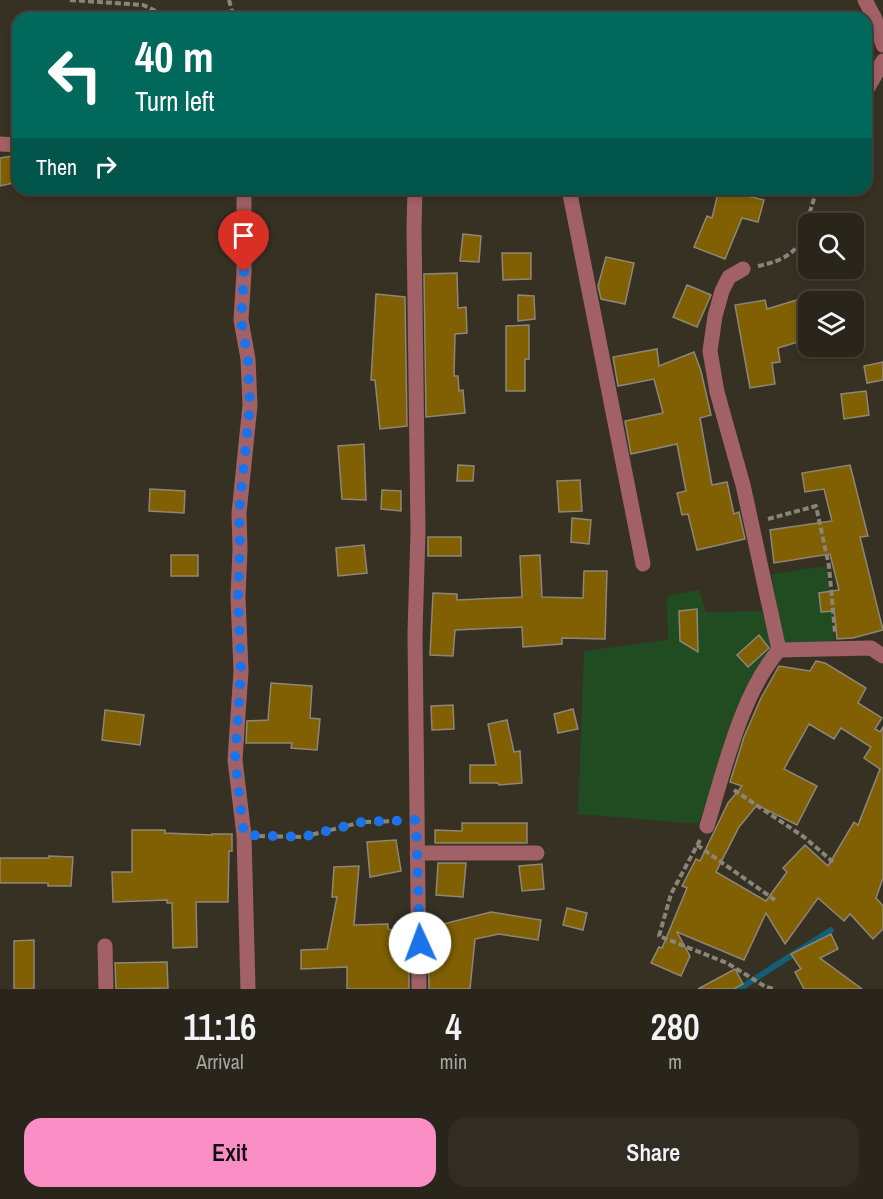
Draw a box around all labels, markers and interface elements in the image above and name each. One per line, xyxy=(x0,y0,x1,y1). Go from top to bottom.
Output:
text: 40 m xyxy=(135,29,214,85)
icon: left xyxy=(36,36,114,114)
text: Turn left xyxy=(135,83,214,119)
icon: right xyxy=(89,150,122,183)
text: Then xyxy=(36,152,77,182)
pin xyxy=(218,210,269,272)
map controls xyxy=(798,213,864,357)
button: search xyxy=(798,213,864,279)
icon: arrive xyxy=(227,219,260,252)
button: layers xyxy=(798,291,864,357)
position arrow xyxy=(388,911,452,975)
text: 11:16 xyxy=(183,1003,256,1051)
text: 4 xyxy=(445,1003,462,1051)
text: 280 xyxy=(650,1003,700,1051)
text: Arrival xyxy=(196,1048,244,1075)
text: min xyxy=(440,1048,467,1075)
text: m xyxy=(668,1048,682,1075)
button: Exit xyxy=(24,1118,436,1187)
button: Share xyxy=(448,1118,859,1187)

